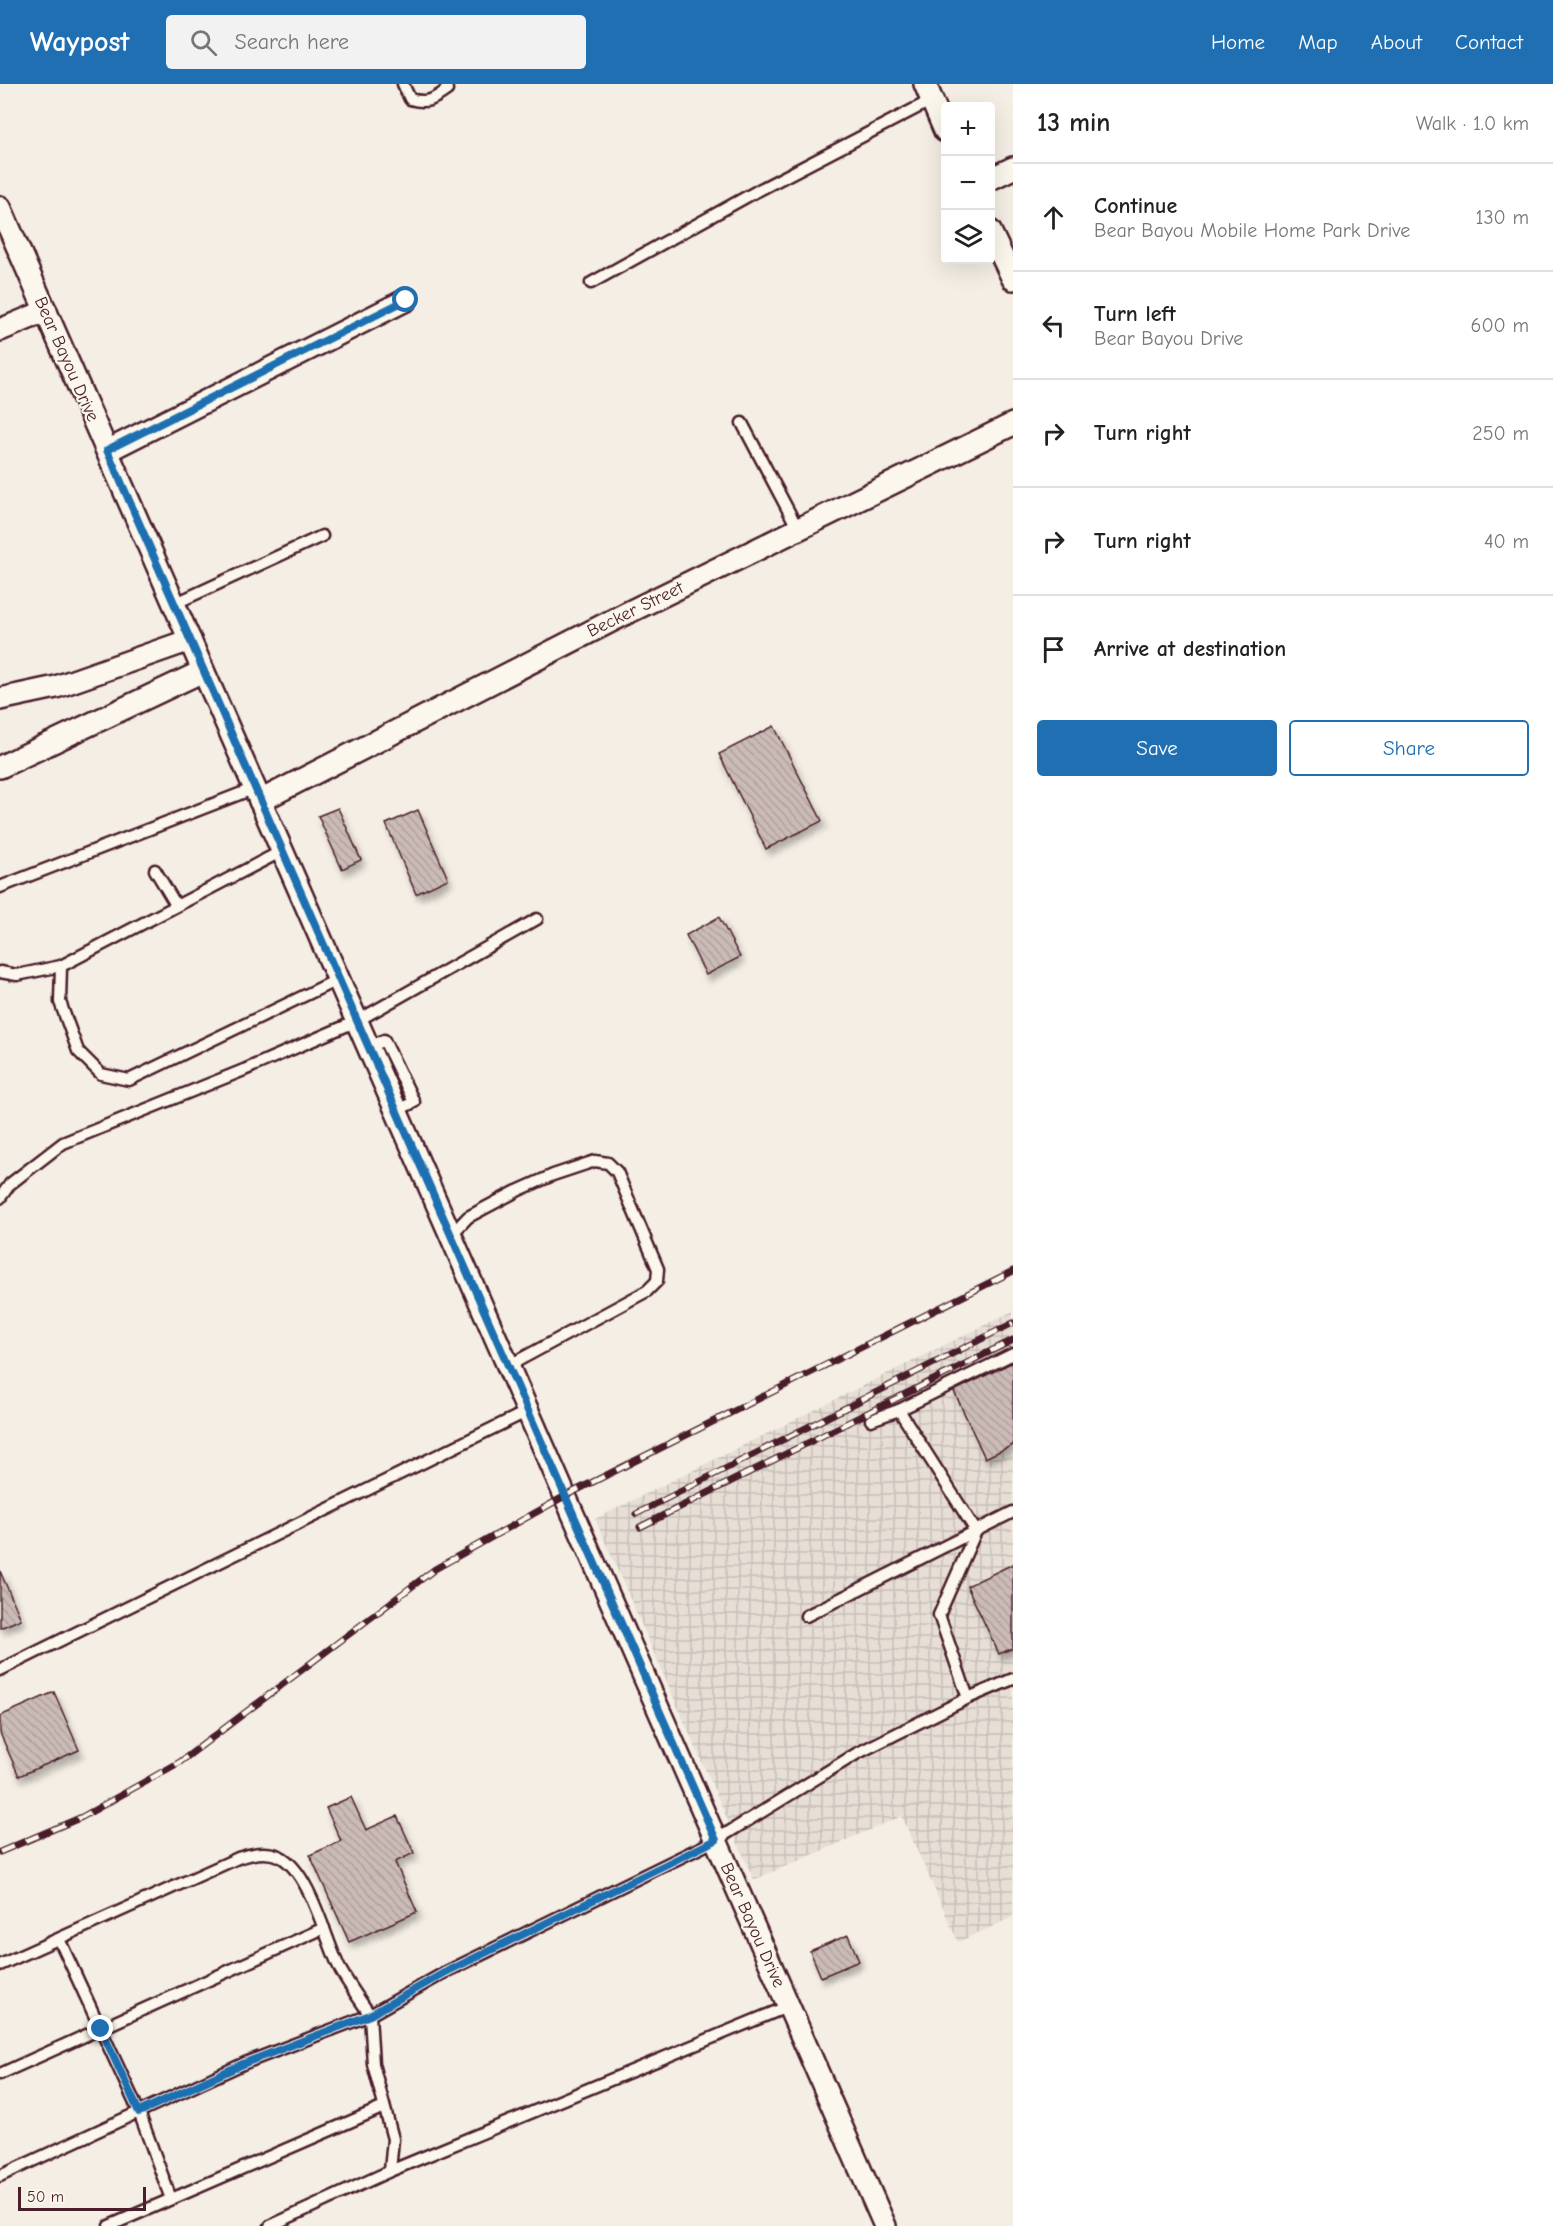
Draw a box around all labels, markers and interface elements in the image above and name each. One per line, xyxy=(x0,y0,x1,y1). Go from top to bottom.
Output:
search box xyxy=(166,15,586,69)
text: Waypost xyxy=(30,26,130,58)
icon: search xyxy=(187,26,220,59)
text: Search here xyxy=(235,29,349,55)
text: Home xyxy=(1211,30,1265,54)
text: Map xyxy=(1298,30,1338,54)
text: About xyxy=(1371,30,1422,54)
text: Contact xyxy=(1455,30,1523,54)
map controls xyxy=(941,102,995,264)
button: + xyxy=(941,102,995,156)
text: 13 min xyxy=(1037,108,1110,138)
text: Walk · 1.0 km xyxy=(1416,112,1529,135)
button: − xyxy=(941,156,995,210)
text: Continue xyxy=(1094,193,1177,219)
icon: ahead xyxy=(1037,201,1070,234)
text: 130 m xyxy=(1476,206,1529,229)
button: layers xyxy=(941,210,995,264)
text: Bear Bayou Mobile Home Park Drive xyxy=(1094,219,1410,242)
route start xyxy=(392,286,418,312)
street label: Bear Bayou Drive xyxy=(30,294,103,425)
text: Turn left xyxy=(1094,301,1176,327)
icon: left xyxy=(1037,309,1070,342)
text: 600 m xyxy=(1471,314,1529,337)
text: Bear Bayou Drive xyxy=(1094,327,1243,350)
icon: right xyxy=(1037,417,1070,450)
text: Turn right xyxy=(1094,420,1191,446)
text: 250 m xyxy=(1472,422,1529,445)
icon: right xyxy=(1037,525,1070,558)
text: Turn right xyxy=(1094,528,1191,554)
text: 40 m xyxy=(1484,530,1529,553)
street label: Becker Street xyxy=(584,577,688,642)
icon: arrive xyxy=(1037,633,1070,666)
text: Arrive at destination xyxy=(1094,636,1286,662)
button: Save xyxy=(1037,720,1277,776)
button: Share xyxy=(1289,720,1529,776)
street label: Bear Bayou Drive xyxy=(716,1860,789,1991)
route end xyxy=(87,2015,113,2041)
scale bar xyxy=(18,2184,146,2212)
text: 50 m xyxy=(27,2188,64,2206)

